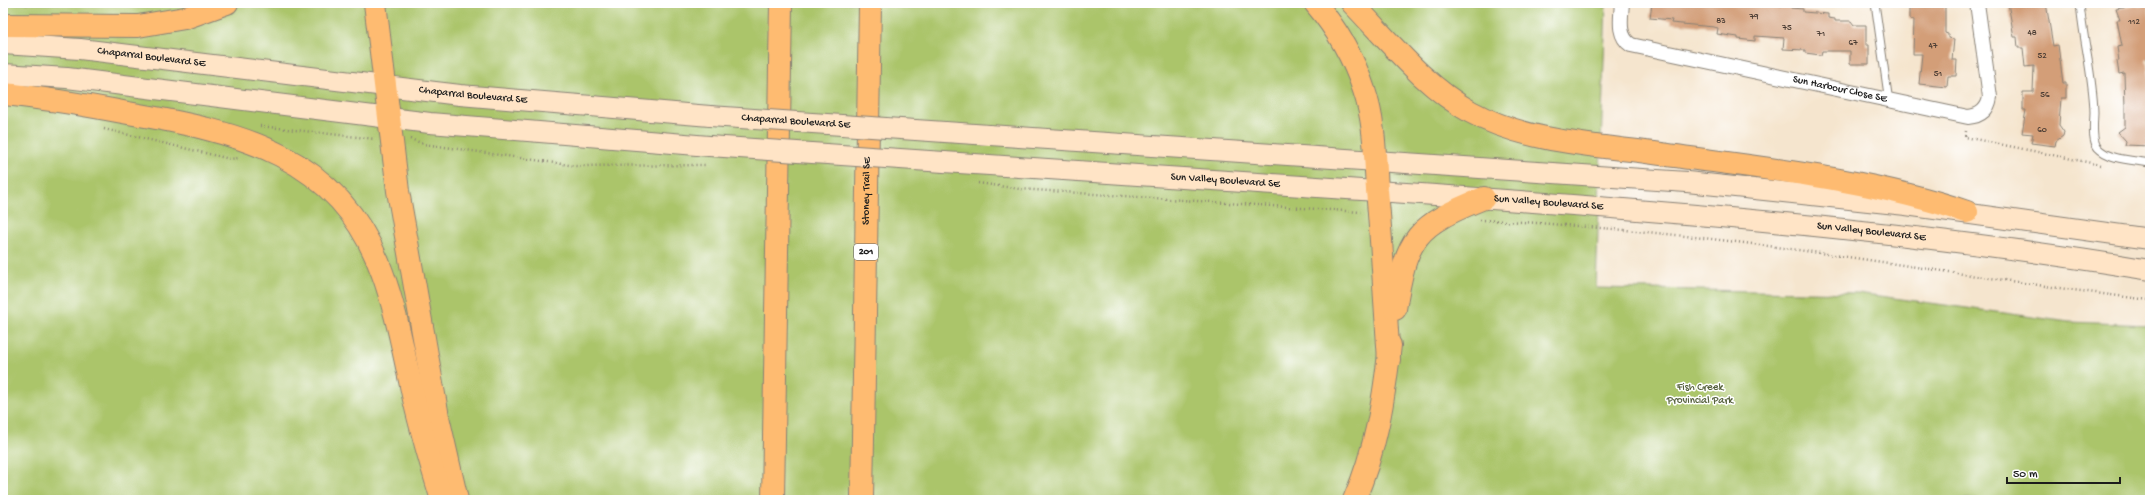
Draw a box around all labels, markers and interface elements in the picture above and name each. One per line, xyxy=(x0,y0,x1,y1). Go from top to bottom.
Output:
house number: 79 xyxy=(1748,12,1759,23)
house number: 83 xyxy=(1716,16,1726,27)
house number: 112 xyxy=(2127,17,2140,28)
house number: 75 xyxy=(1781,23,1792,34)
house number: 48 xyxy=(2027,28,2037,39)
house number: 71 xyxy=(1816,29,1826,40)
house number: 67 xyxy=(1848,38,1858,49)
house number: 47 xyxy=(1929,41,1938,52)
street label: Chaparral Boulevard SE xyxy=(96,45,207,70)
house number: 52 xyxy=(2037,51,2047,62)
house number: 51 xyxy=(1934,69,1943,80)
street label: Sun Harbour Close SE xyxy=(1792,74,1889,106)
street label: Chaparral Boulevard SE xyxy=(418,84,529,107)
house number: 56 xyxy=(2040,90,2050,101)
street label: Chaparral Boulevard SE xyxy=(741,112,852,132)
house number: 60 xyxy=(2037,125,2047,136)
street label: Stoney Trail SE xyxy=(860,156,874,225)
street label: Sun Valley Boulevard SE xyxy=(1170,171,1282,191)
street label: Sun Valley Boulevard SE xyxy=(1494,193,1605,213)
street label: Sun Valley Boulevard SE xyxy=(1816,220,1928,244)
road number: 201 xyxy=(854,244,878,260)
park label: Fish Creek Provincial Park xyxy=(1666,382,1734,407)
scale bar xyxy=(2007,459,2120,485)
text: 50 m xyxy=(2013,468,2038,482)

